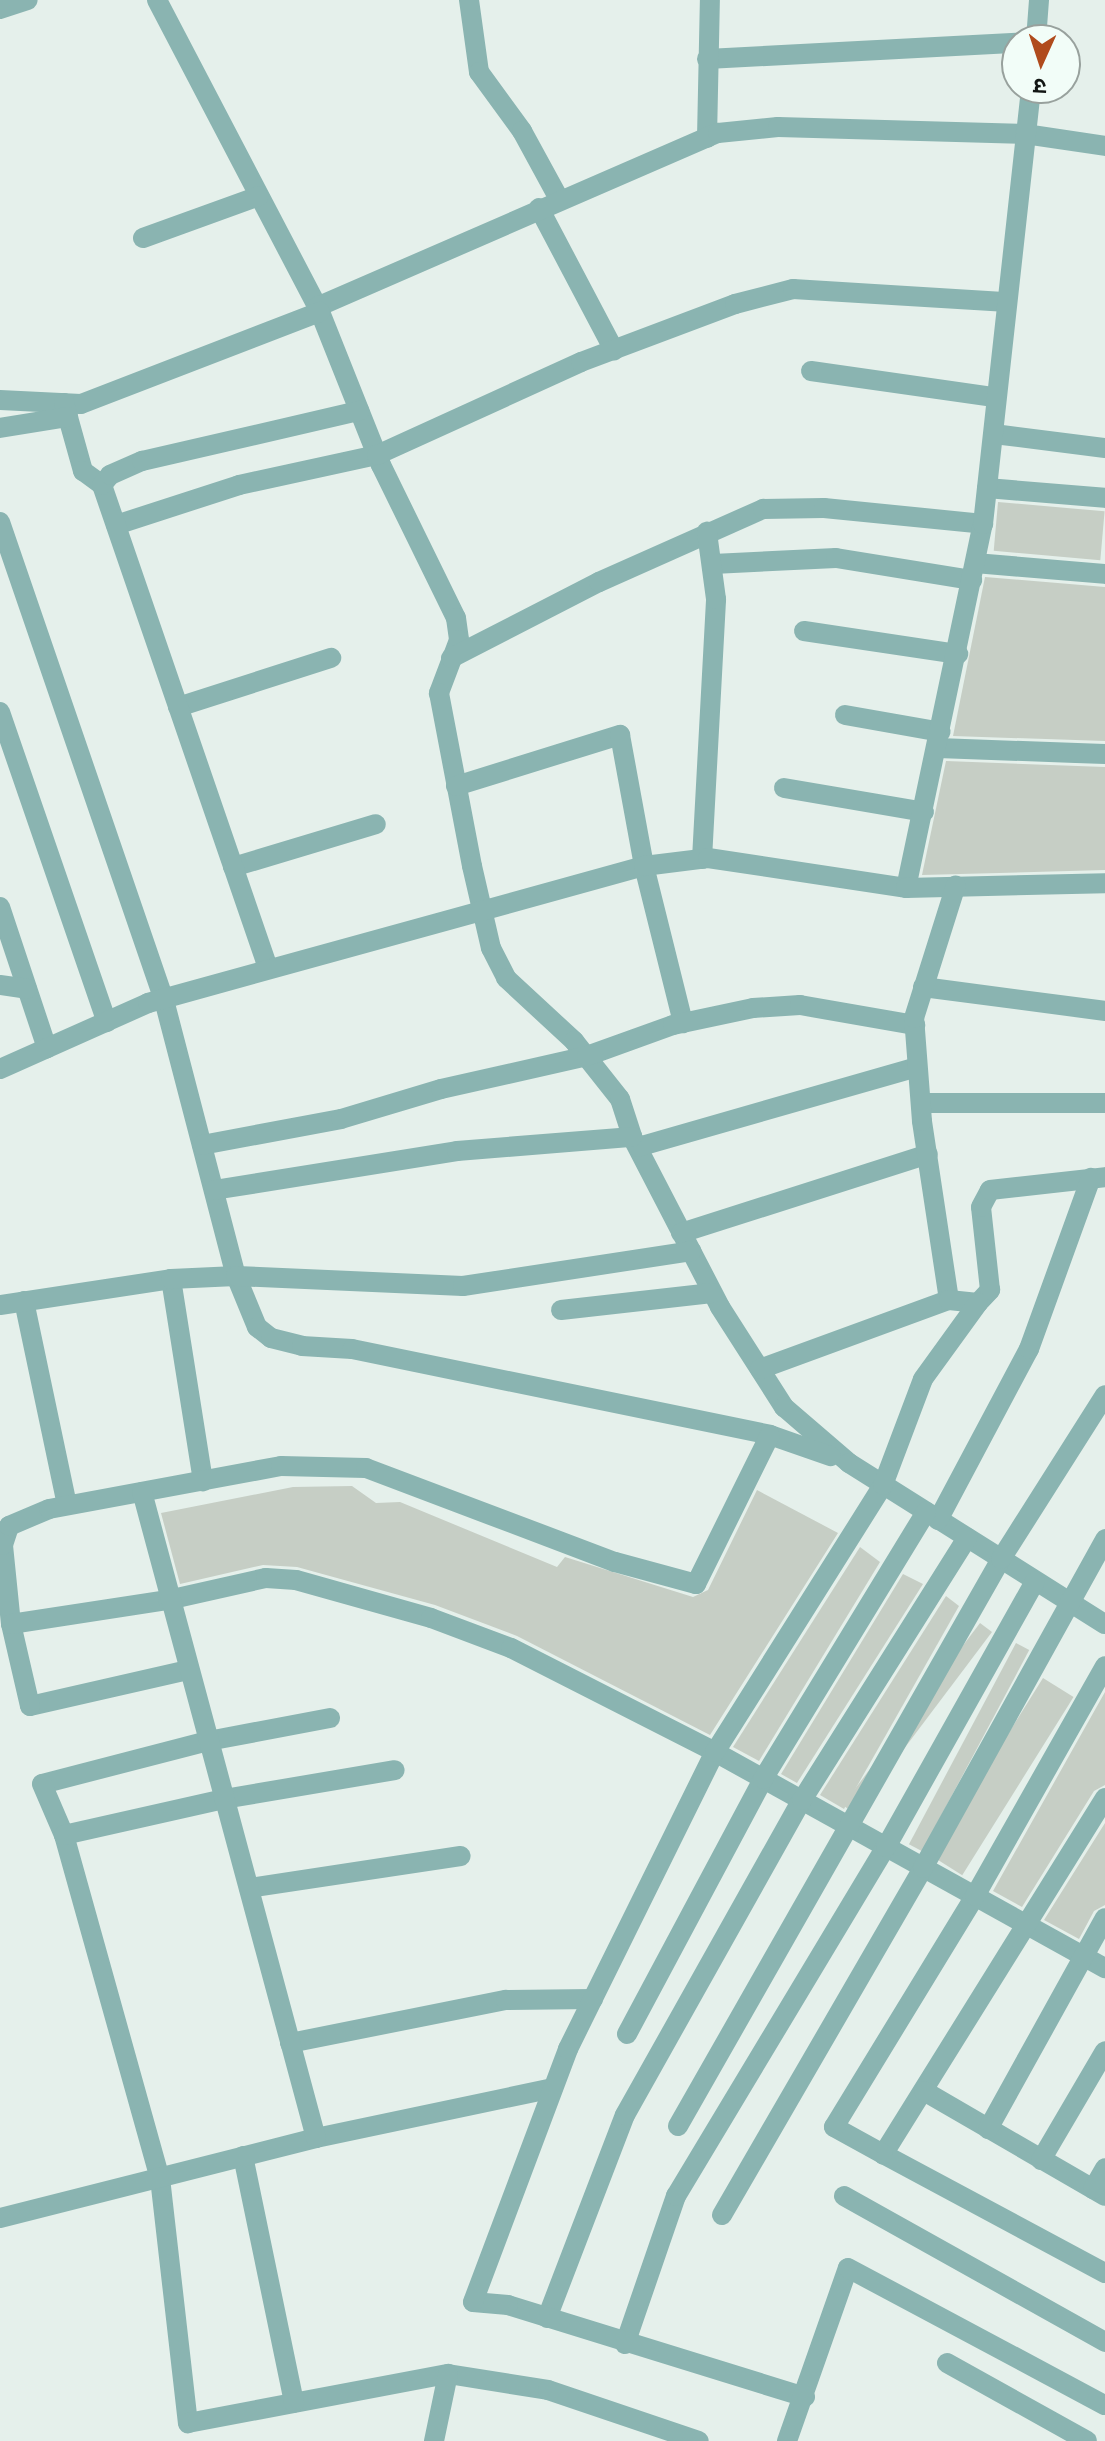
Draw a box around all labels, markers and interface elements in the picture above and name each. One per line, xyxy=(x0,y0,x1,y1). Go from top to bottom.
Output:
north arrow xyxy=(1001,24,1081,104)
text: उ xyxy=(1033,73,1047,100)

